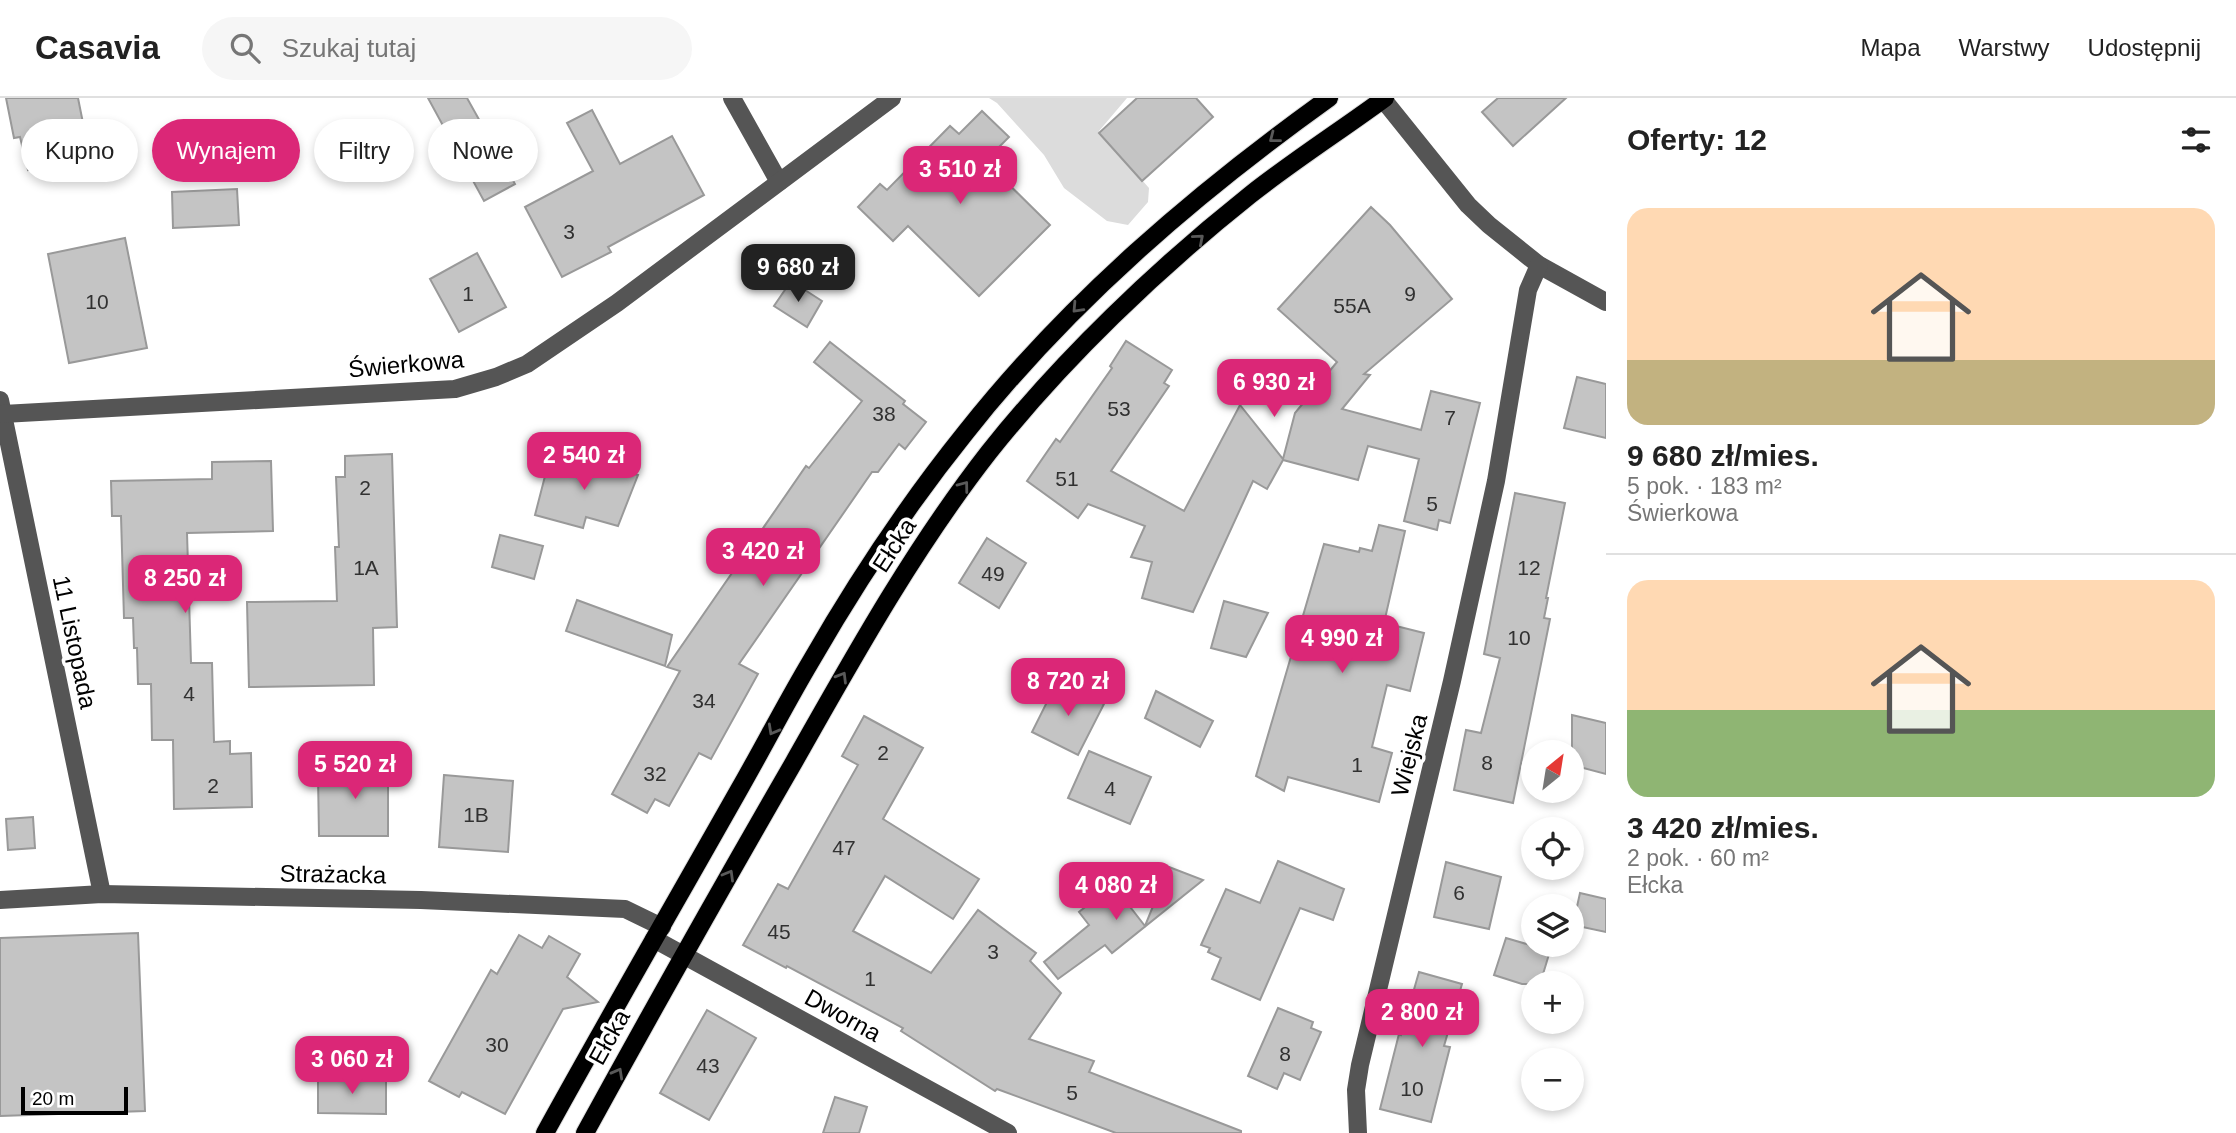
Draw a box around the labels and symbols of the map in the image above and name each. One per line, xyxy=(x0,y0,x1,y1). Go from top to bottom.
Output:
one-way arrow xyxy=(1270,130,1282,143)
pin: 3 510 zł xyxy=(888,146,1032,206)
house number: 3 xyxy=(563,220,575,243)
one-way arrow xyxy=(1191,235,1204,247)
pin: 9 680 zł xyxy=(726,244,870,304)
house number: 1 xyxy=(462,282,474,305)
house number: 9 xyxy=(1404,282,1416,305)
house number: 10 xyxy=(85,290,109,313)
house number: 55A xyxy=(1333,294,1371,317)
one-way arrow xyxy=(1072,300,1085,313)
street label: Świerkowa xyxy=(347,345,466,383)
pin: 6 930 zł xyxy=(1202,360,1346,419)
house number: 53 xyxy=(1107,397,1131,420)
house number: 38 xyxy=(872,402,896,425)
house number: 7 xyxy=(1444,406,1456,429)
pin: 2 540 zł xyxy=(512,432,656,492)
house number: 51 xyxy=(1055,467,1079,490)
house number: 2 xyxy=(359,476,371,499)
one-way arrow xyxy=(956,481,969,494)
house number: 5 xyxy=(1426,492,1438,515)
street label: Ełcka xyxy=(867,512,922,577)
pin: 3 420 zł xyxy=(691,528,835,588)
pin: 8 250 zł xyxy=(113,556,257,615)
house number: 1A xyxy=(353,556,379,579)
house number: 12 xyxy=(1517,556,1541,579)
house number: 49 xyxy=(981,562,1005,585)
street label: 11 Listopada xyxy=(48,573,102,712)
pin: 4 990 zł xyxy=(1270,616,1414,675)
house number: 10 xyxy=(1507,626,1531,649)
pin: 8 720 zł xyxy=(996,658,1140,718)
one-way arrow xyxy=(834,672,847,685)
house number: 4 xyxy=(183,682,195,705)
house number: 34 xyxy=(692,689,716,712)
street label: Wiejska xyxy=(1386,710,1432,799)
one-way arrow xyxy=(768,722,781,735)
north arrow xyxy=(1521,740,1584,803)
house number: 2 xyxy=(877,741,889,764)
pin: 5 520 zł xyxy=(283,742,427,801)
house number: 8 xyxy=(1481,751,1493,774)
house number: 1 xyxy=(1351,753,1363,776)
house number: 32 xyxy=(643,762,667,785)
house number: 2 xyxy=(207,774,219,797)
house number: 4 xyxy=(1104,777,1116,800)
house number: 1B xyxy=(463,803,489,826)
house number: 47 xyxy=(832,836,856,859)
street label: Strażacka xyxy=(279,860,387,888)
pin: 4 080 zł xyxy=(1044,862,1188,922)
one-way arrow xyxy=(721,869,734,882)
house number: 6 xyxy=(1453,881,1465,904)
house number: 45 xyxy=(767,920,791,943)
house number: 3 xyxy=(987,940,999,963)
house number: 1 xyxy=(864,967,876,990)
street label: Dworna xyxy=(800,983,886,1047)
pin: 2 800 zł xyxy=(1350,990,1494,1049)
street label: Ełcka xyxy=(583,1004,635,1069)
house number: 30 xyxy=(485,1033,509,1056)
pin: 3 060 zł xyxy=(280,1037,424,1096)
house number: 8 xyxy=(1279,1042,1291,1065)
house number: 43 xyxy=(696,1054,720,1077)
one-way arrow xyxy=(609,1068,623,1080)
house number: 10 xyxy=(1400,1077,1424,1100)
house number: 5 xyxy=(1066,1081,1078,1104)
scale bar xyxy=(21,1084,128,1116)

